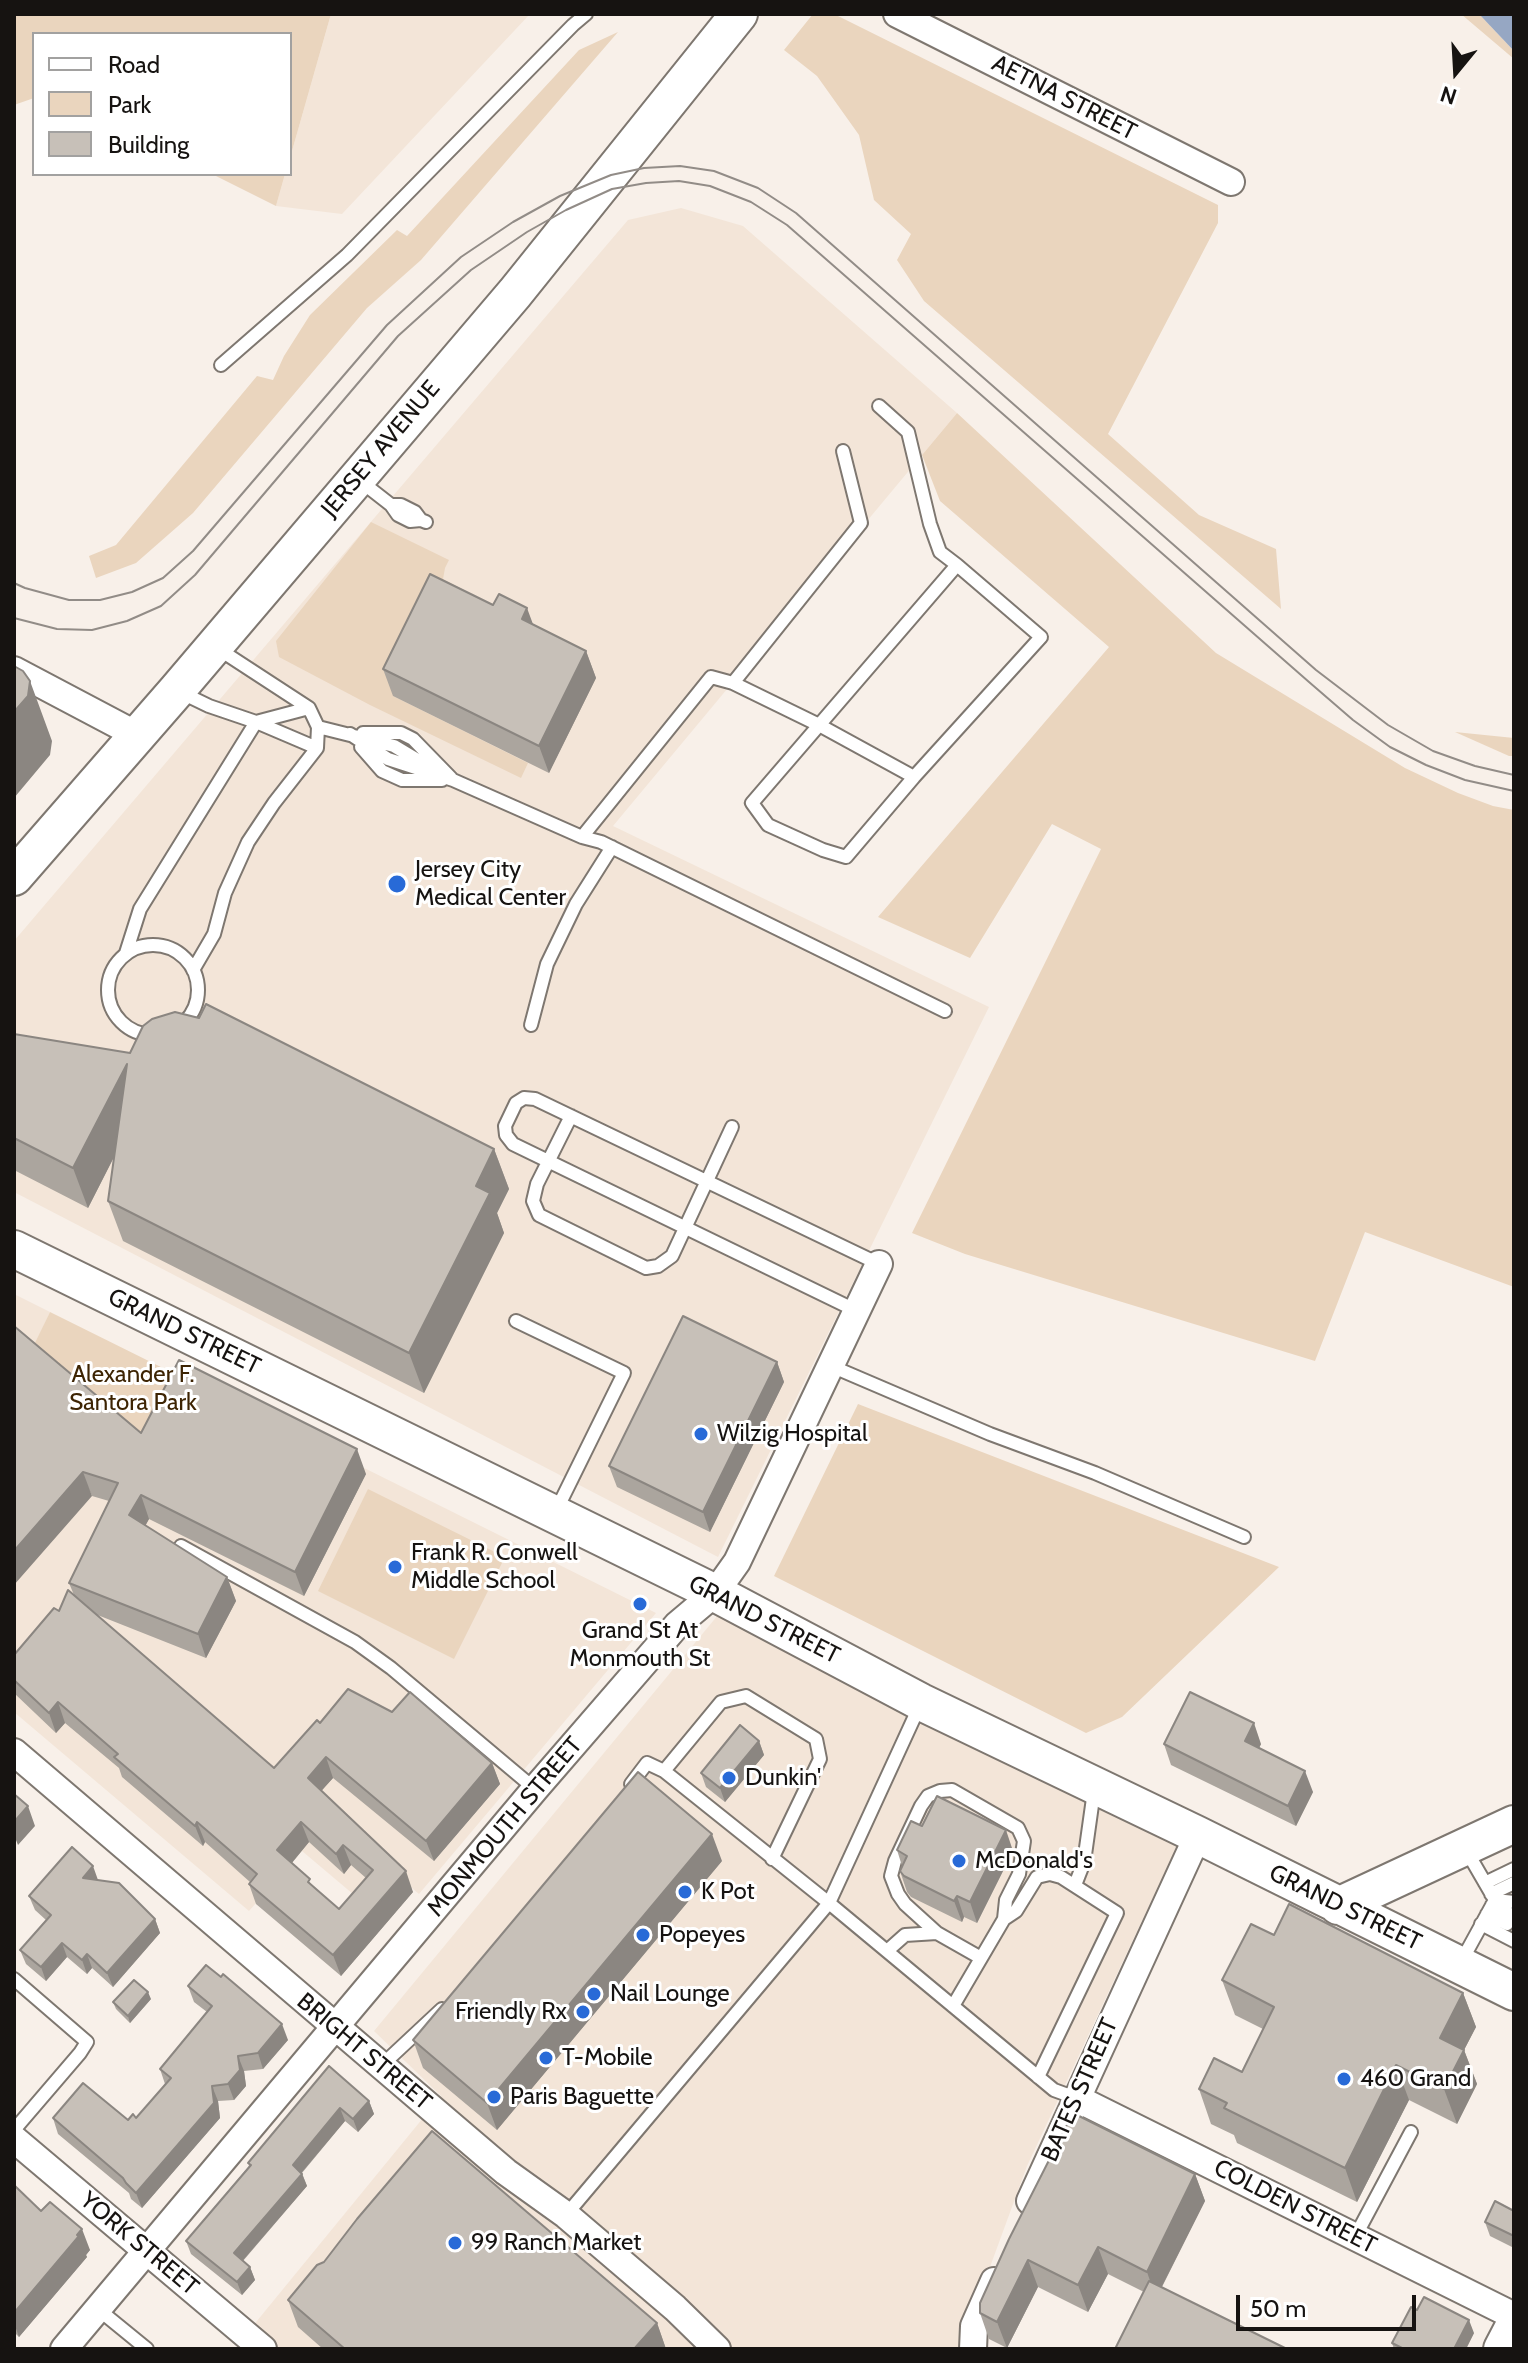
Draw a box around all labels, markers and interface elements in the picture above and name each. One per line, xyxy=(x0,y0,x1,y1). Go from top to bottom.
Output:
legend xyxy=(32,32,292,176)
north arrow xyxy=(1416,32,1496,112)
street label: AETNA STREET xyxy=(987,49,1141,147)
text: Road xyxy=(108,50,160,79)
text: N xyxy=(1437,80,1460,111)
text: Park xyxy=(108,90,151,119)
text: Building xyxy=(108,130,189,159)
street label: JERSEY AVENUE xyxy=(316,375,446,523)
place label: Jersey City Medical Center xyxy=(415,856,566,912)
marker: Jersey City Medical Center xyxy=(386,873,408,895)
street label: GRAND STREET xyxy=(103,1283,265,1381)
park label: Alexander F. Santora Park xyxy=(69,1361,197,1417)
place label: Wilzig Hospital xyxy=(717,1420,868,1448)
marker: Wilzig Hospital xyxy=(692,1425,710,1443)
place label: Frank R. Conwell Middle School xyxy=(411,1539,578,1595)
marker: Frank R. Conwell Middle School xyxy=(386,1558,404,1576)
street label: GRAND STREET xyxy=(684,1570,844,1670)
marker: Grand St At Monmouth St xyxy=(631,1595,649,1613)
place label: Grand St At Monmouth St xyxy=(570,1617,710,1673)
street label: MONMOUTH STREET xyxy=(421,1731,589,1923)
place label: Dunkin' xyxy=(745,1764,821,1792)
marker: Dunkin' xyxy=(720,1769,738,1787)
place label: McDonald's xyxy=(975,1847,1093,1875)
marker: McDonald's xyxy=(950,1852,968,1870)
street label: GRAND STREET xyxy=(1264,1859,1426,1957)
place label: K Pot xyxy=(701,1878,755,1906)
marker: K Pot xyxy=(676,1883,694,1901)
place label: Popeyes xyxy=(659,1921,745,1949)
marker: Popeyes xyxy=(634,1926,652,1944)
place label: Nail Lounge xyxy=(610,1980,730,2008)
marker: Nail Lounge xyxy=(585,1985,603,2003)
street label: BRIGHT STREET xyxy=(291,1987,437,2117)
place label: Friendly Rx xyxy=(455,1998,567,2026)
marker: Friendly Rx xyxy=(574,2003,592,2021)
street label: BATES STREET xyxy=(1036,2014,1124,2166)
place label: T-Mobile xyxy=(562,2044,653,2072)
marker: T-Mobile xyxy=(537,2049,555,2067)
place label: 460 Grand xyxy=(1360,2065,1471,2093)
marker: 460 Grand xyxy=(1335,2070,1353,2088)
place label: Paris Baguette xyxy=(510,2083,654,2111)
marker: Paris Baguette xyxy=(485,2088,503,2106)
street label: COLDEN STREET xyxy=(1209,2154,1381,2260)
street label: YORK STREET xyxy=(74,2186,204,2302)
place label: 99 Ranch Market xyxy=(471,2229,641,2257)
marker: 99 Ranch Market xyxy=(446,2234,464,2252)
scale bar xyxy=(1240,2279,1420,2329)
text: 50 m xyxy=(1250,2294,1306,2323)

